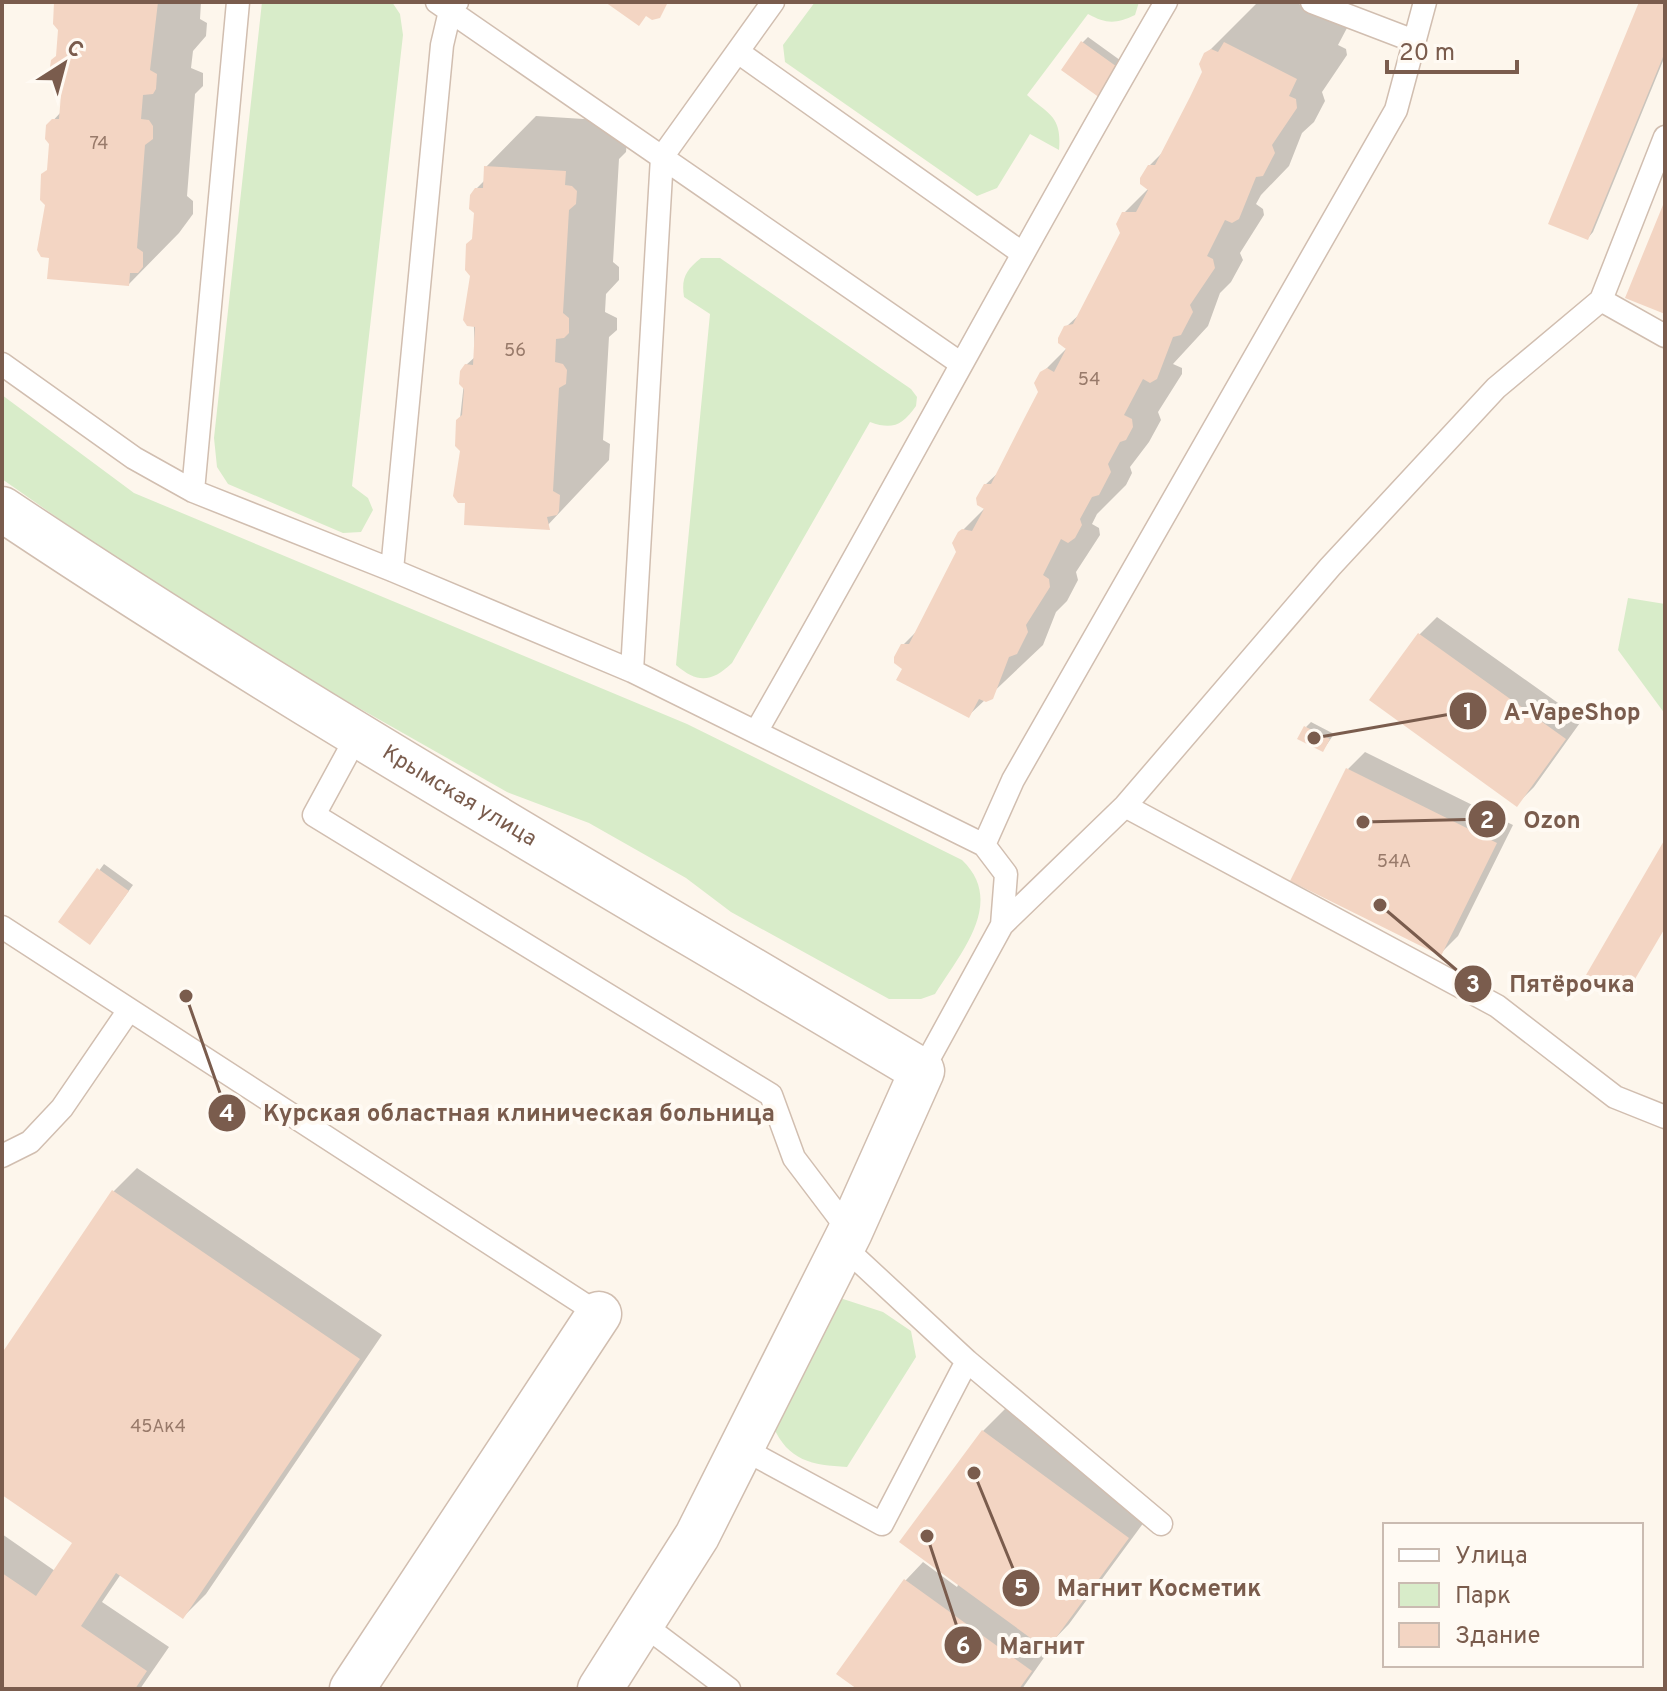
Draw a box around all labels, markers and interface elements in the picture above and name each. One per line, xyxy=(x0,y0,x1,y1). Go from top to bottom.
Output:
north arrow xyxy=(24,24,104,104)
scale bar xyxy=(1387,24,1517,74)
text: С xyxy=(61,35,88,65)
text: 20 m xyxy=(1399,39,1455,69)
house number: 74 xyxy=(90,133,108,156)
house number: 56 xyxy=(504,340,526,363)
house number: 54 xyxy=(1078,369,1100,392)
callout: A-VapeShop xyxy=(1448,687,1657,735)
text: 1 xyxy=(1463,699,1473,729)
text: A-VapeShop xyxy=(1503,699,1641,729)
street label: Крымская улица xyxy=(377,739,541,853)
callout: Ozon xyxy=(1467,795,1597,843)
text: 2 xyxy=(1480,807,1494,837)
text: Ozon xyxy=(1523,807,1581,837)
house number: 54А xyxy=(1377,851,1411,874)
callout: Пятёрочка xyxy=(1453,960,1651,1008)
text: 3 xyxy=(1466,971,1480,1001)
text: Пятёрочка xyxy=(1509,971,1635,1001)
callout: Курская областная клиническая больница xyxy=(207,1089,791,1137)
text: 4 xyxy=(219,1100,235,1130)
text: Курская областная клиническая больница xyxy=(263,1100,775,1130)
house number: 45Ак4 xyxy=(130,1416,186,1439)
legend xyxy=(1383,1523,1643,1667)
text: Улица xyxy=(1455,1542,1528,1572)
callout: Магнит Косметик xyxy=(1001,1564,1278,1612)
text: 5 xyxy=(1014,1575,1028,1605)
text: Магнит Косметик xyxy=(1057,1575,1261,1605)
text: Парк xyxy=(1455,1582,1511,1612)
callout: Магнит xyxy=(943,1621,1100,1669)
text: Здание xyxy=(1455,1622,1541,1652)
text: 6 xyxy=(956,1633,970,1663)
text: Магнит xyxy=(999,1633,1085,1663)

